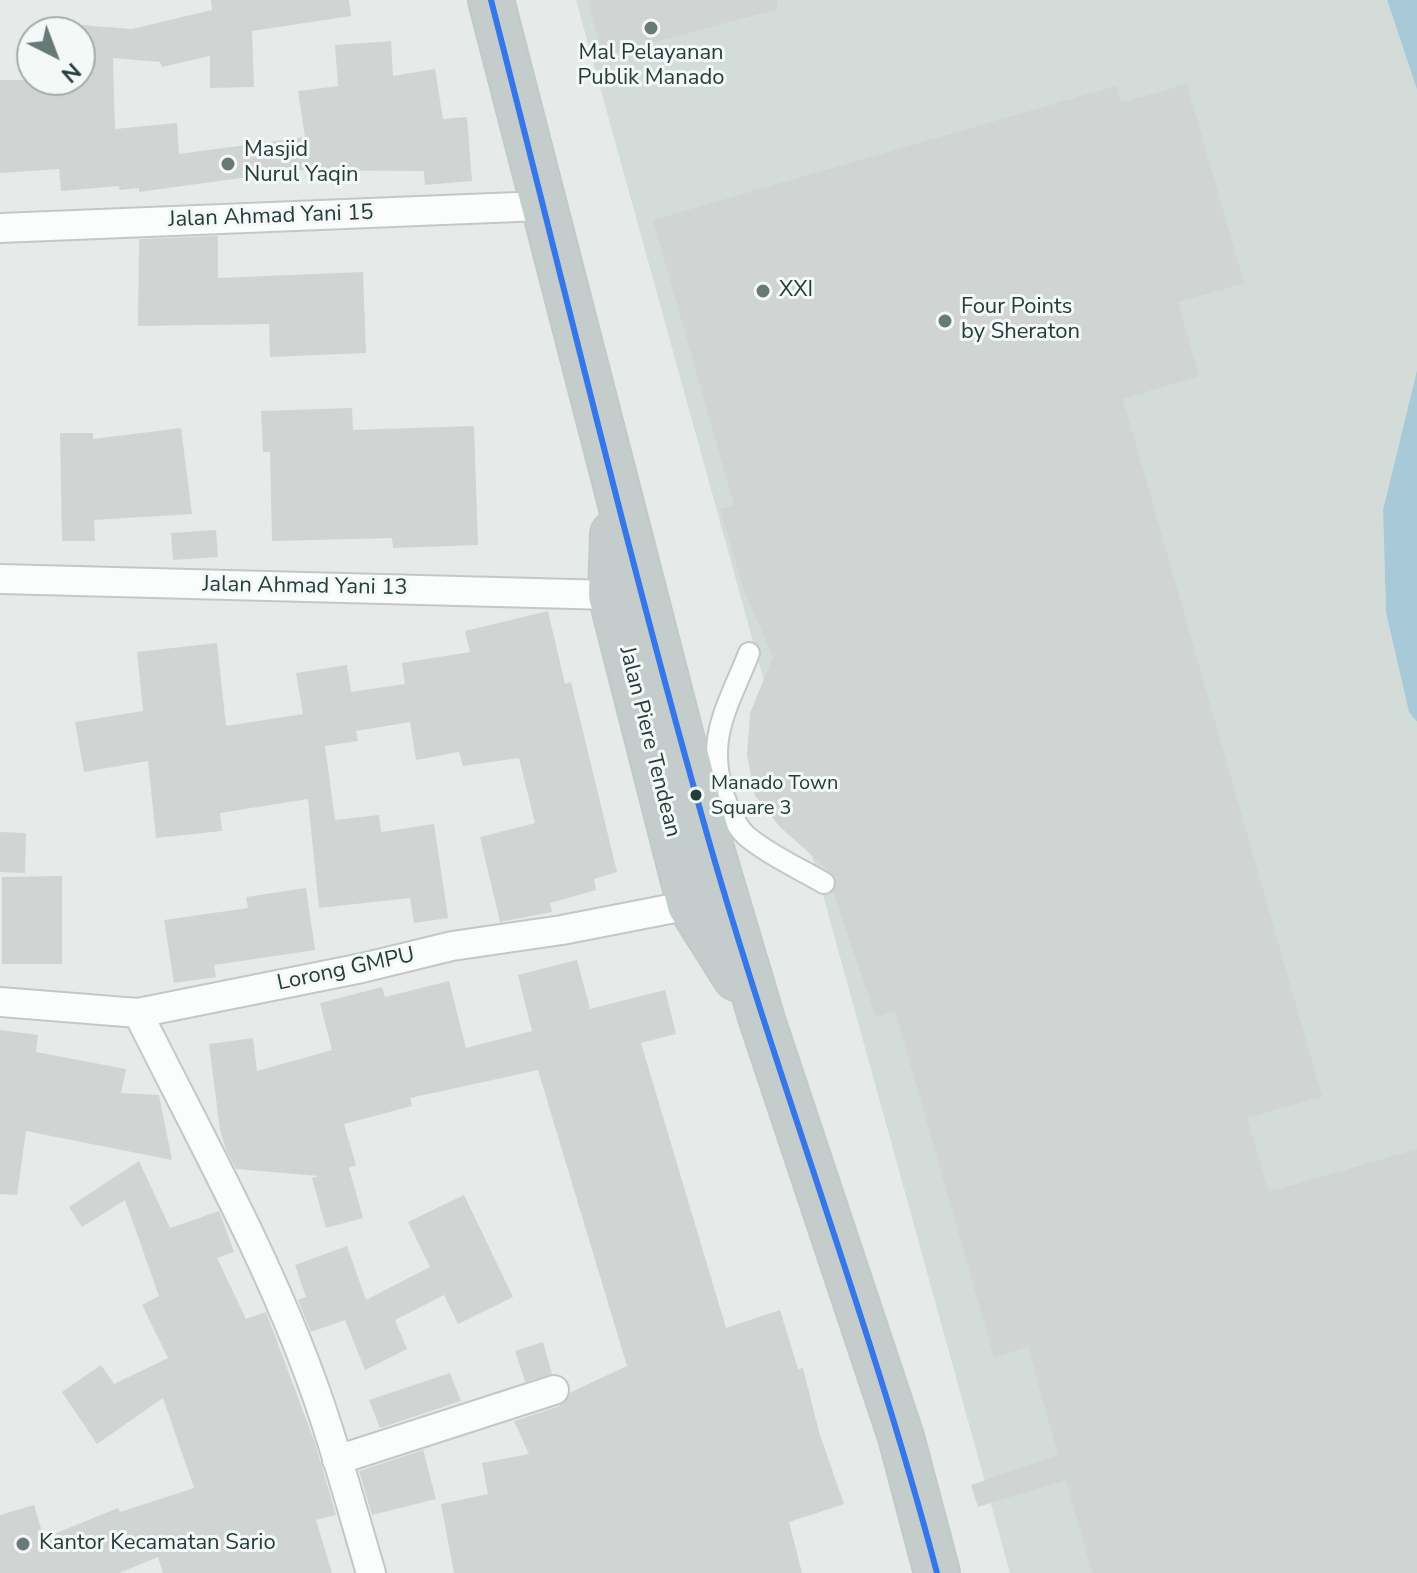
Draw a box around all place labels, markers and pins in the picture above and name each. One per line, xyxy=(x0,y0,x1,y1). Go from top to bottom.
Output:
marker: Mal Pelayanan Publik Manado xyxy=(642,19,660,37)
place label: Mal Pelayanan Publik Manado xyxy=(578,41,724,92)
place label: Masjid Nurul Yaqin xyxy=(244,138,359,190)
marker: Masjid Nurul Yaqin xyxy=(219,155,237,173)
place label: XXI xyxy=(779,278,813,304)
marker: XXI xyxy=(754,282,772,300)
place label: Four Points by Sheraton xyxy=(961,295,1080,346)
marker: Four Points by Sheraton xyxy=(936,312,954,330)
place label: Manado Town Square 3 xyxy=(711,772,838,819)
marker: Manado Town Square 3 xyxy=(688,787,704,803)
place label: Kantor Kecamatan Sario xyxy=(39,1531,276,1557)
marker: Kantor Kecamatan Sario xyxy=(14,1535,32,1553)

